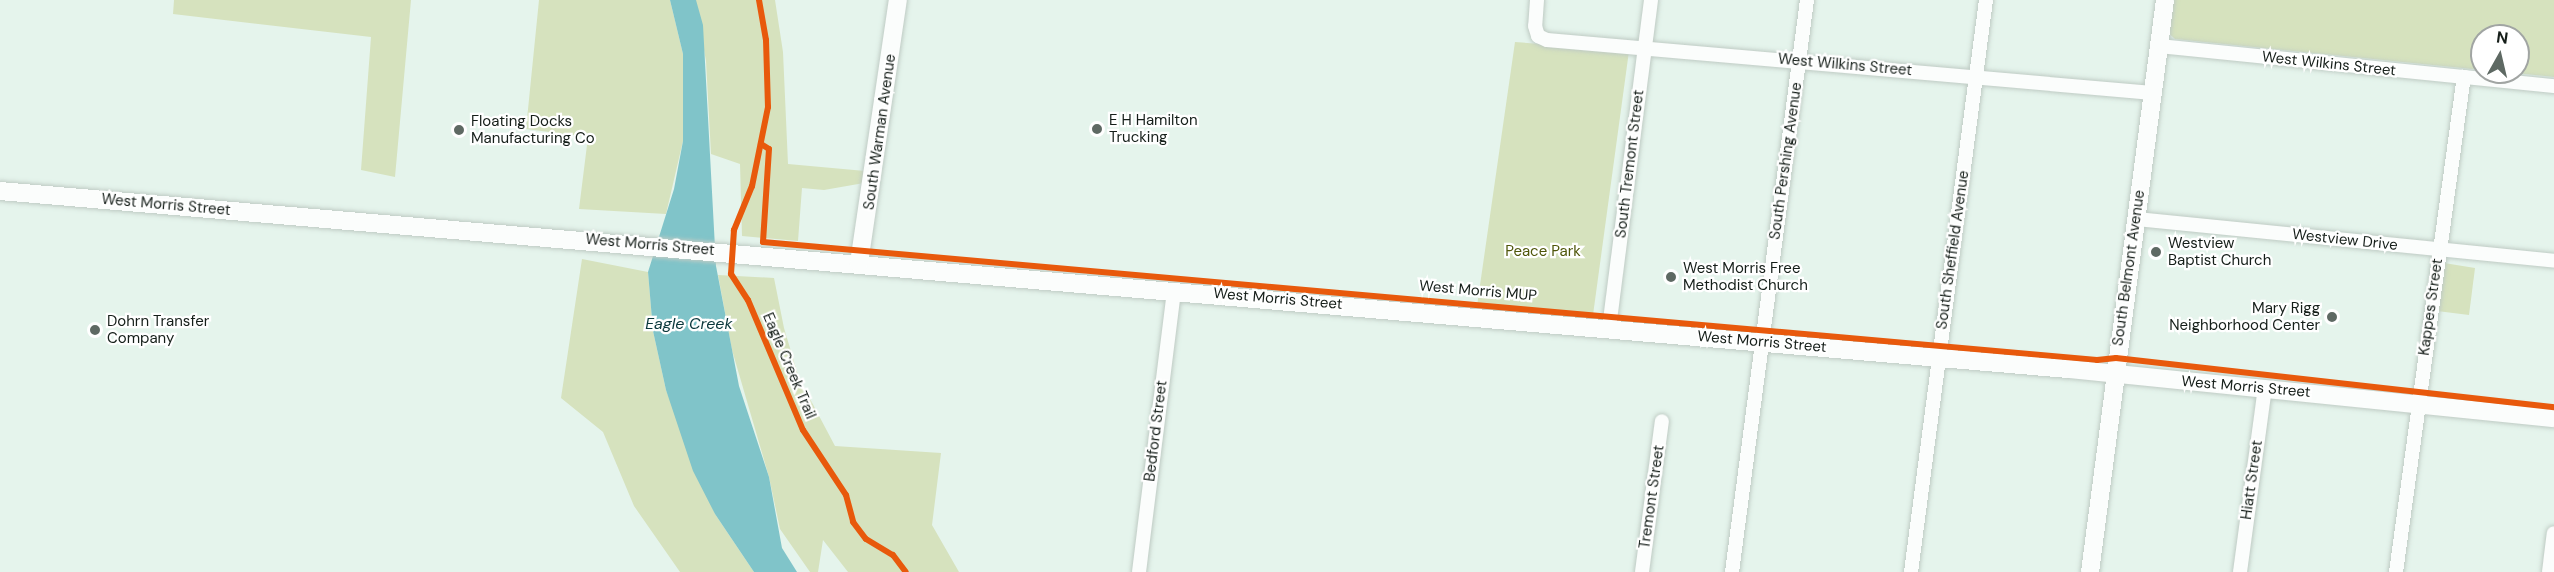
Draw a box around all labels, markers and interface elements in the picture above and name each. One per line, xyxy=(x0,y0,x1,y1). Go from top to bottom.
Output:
north arrow xyxy=(2470,24,2530,84)
text: N xyxy=(2495,26,2510,49)
street label: West Wilkins Street xyxy=(2261,48,2397,80)
street label: West Wilkins Street xyxy=(1777,50,1913,80)
street label: South Warman Avenue xyxy=(860,53,900,211)
street label: South Pershing Avenue xyxy=(1766,81,1806,241)
street label: South Tremont Street xyxy=(1612,89,1648,239)
place label: E H Hamilton Trucking xyxy=(1109,111,1198,146)
place label: Floating Docks Manufacturing Co xyxy=(471,112,595,147)
marker: E H Hamilton Trucking xyxy=(1090,122,1104,136)
marker: Floating Docks Manufacturing Co xyxy=(452,123,466,137)
street label: South Sheffield Avenue xyxy=(1933,169,1973,331)
street label: South Belmont Avenue xyxy=(2109,189,2149,347)
street label: West Morris Street xyxy=(101,190,231,220)
street label: Westview Drive xyxy=(2291,226,2399,254)
street label: West Morris Street xyxy=(585,230,715,260)
place label: Westview Baptist Church xyxy=(2168,234,2271,269)
park label: Peace Park xyxy=(1505,243,1581,261)
marker: Westview Baptist Church xyxy=(2149,245,2163,259)
street label: Kappes Street xyxy=(2415,257,2447,357)
place label: West Morris Free Methodist Church xyxy=(1683,259,1808,294)
marker: West Morris Free Methodist Church xyxy=(1664,270,1678,284)
street label: West Morris MUP xyxy=(1418,277,1538,305)
street label: West Morris Street xyxy=(1213,284,1343,314)
place label: Mary Rigg Neighborhood Center xyxy=(2169,299,2320,334)
street label: Eagle Creek Trail xyxy=(759,310,819,422)
marker: Mary Rigg Neighborhood Center xyxy=(2325,310,2339,324)
place label: Dohrn Transfer Company xyxy=(107,312,209,347)
water label: Eagle Creek xyxy=(645,314,733,334)
marker: Dohrn Transfer Company xyxy=(88,323,102,337)
street label: West Morris Street xyxy=(1697,327,1827,357)
street label: West Morris Street xyxy=(2181,372,2311,402)
street label: Bedford Street xyxy=(1141,379,1171,483)
street label: Hiatt Street xyxy=(2238,439,2266,521)
street label: Tremont Street xyxy=(1636,444,1668,550)

